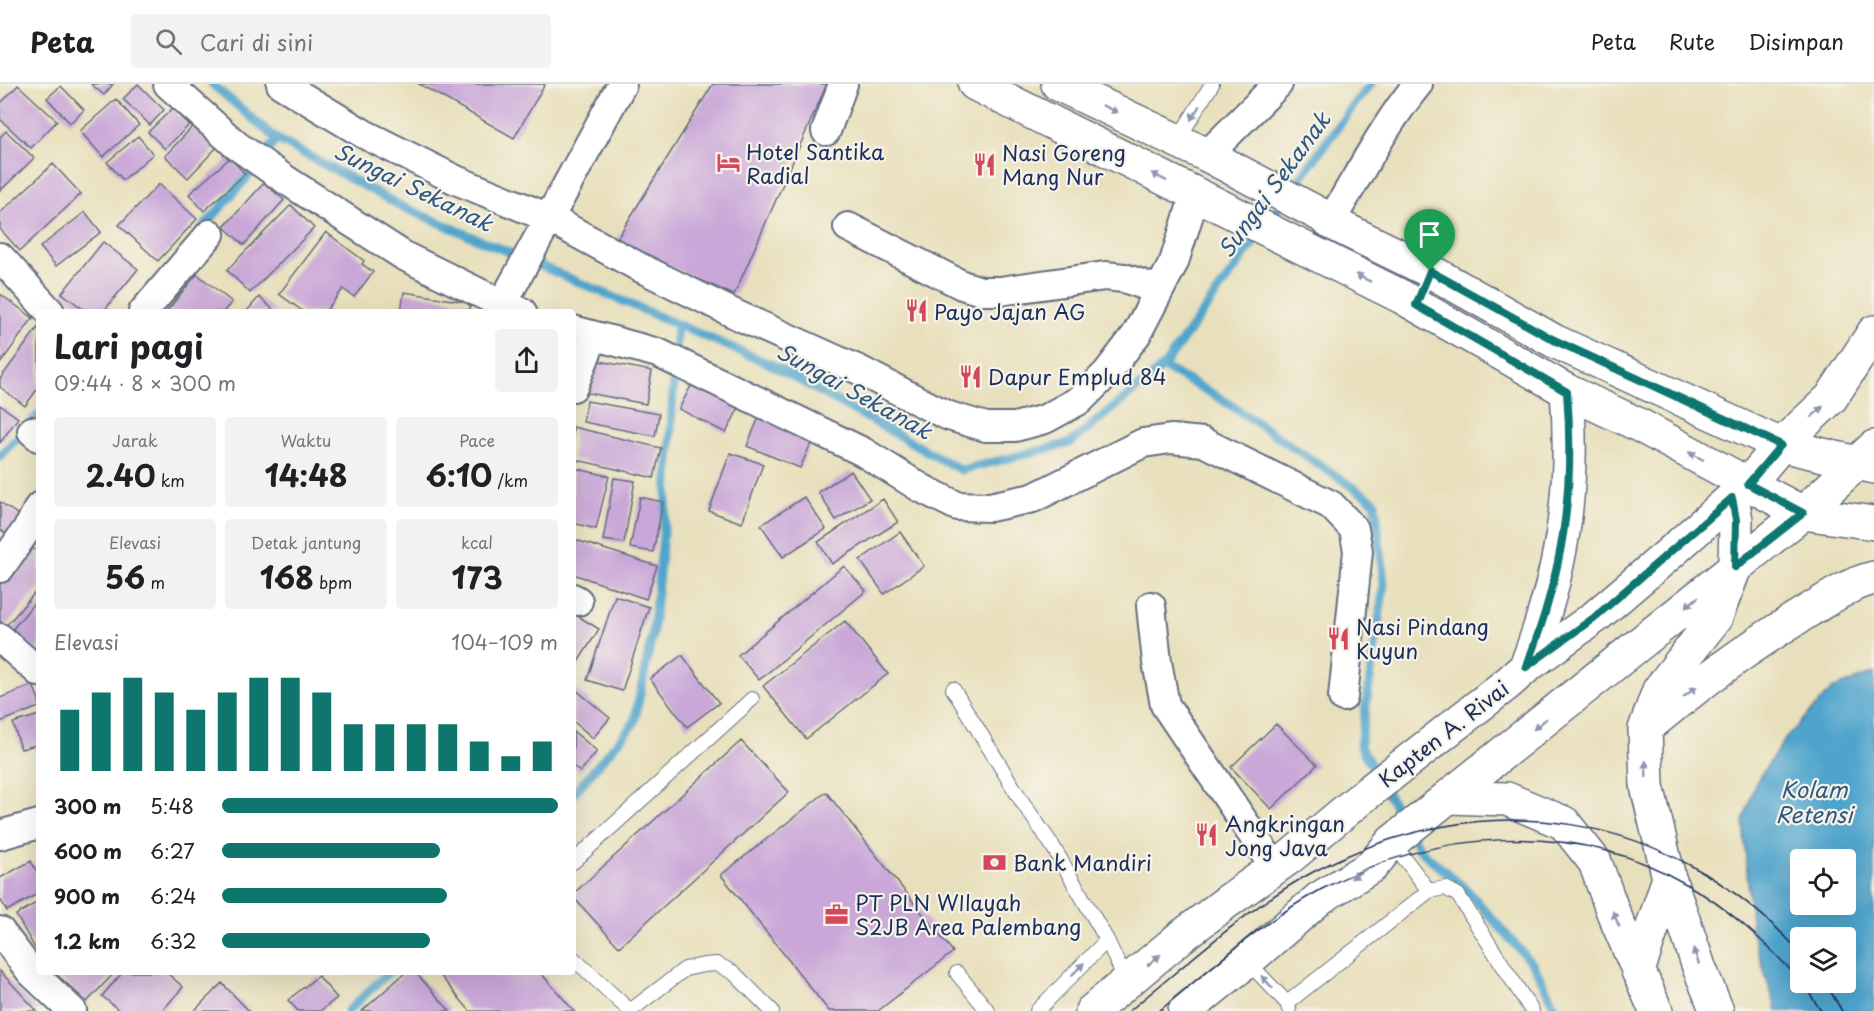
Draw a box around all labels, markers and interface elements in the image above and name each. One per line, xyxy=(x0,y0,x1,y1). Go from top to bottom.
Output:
search box xyxy=(131,14,551,68)
text: Peta xyxy=(30,20,95,63)
icon: search xyxy=(152,25,185,58)
text: Cari di sini xyxy=(200,25,313,58)
text: Peta xyxy=(1591,25,1636,57)
text: Rute xyxy=(1669,25,1715,57)
text: Disimpan xyxy=(1748,25,1844,57)
water label: Sungai Sekanak xyxy=(1209,103,1338,264)
one-way arrow xyxy=(1189,104,1200,121)
one-way arrow xyxy=(1102,105,1119,114)
water label: Sungai Sekanak xyxy=(329,133,500,239)
place label: Hotel Santika Radial xyxy=(746,135,885,191)
place label: Nasi Goreng Mang Nur xyxy=(1002,136,1126,192)
hotel icon: Hotel Santika Radial xyxy=(715,150,741,176)
restaurant icon: Nasi Goreng Mang Nur xyxy=(971,151,997,177)
one-way arrow xyxy=(1150,172,1167,182)
pin xyxy=(1404,209,1455,271)
icon: arrive xyxy=(1413,218,1446,251)
one-way arrow xyxy=(1355,274,1372,283)
place label: Payo Jajan AG xyxy=(934,295,1086,327)
restaurant icon: Payo Jajan AG xyxy=(903,298,929,324)
text: Lari pagi xyxy=(54,320,204,370)
button: share xyxy=(495,329,558,392)
water label: Sungai Sekanak xyxy=(771,334,940,447)
place label: Dapur Emplud 84 xyxy=(988,360,1167,392)
restaurant icon: Dapur Emplud 84 xyxy=(957,363,983,389)
text: 09:44 · 8 × 300 m xyxy=(54,368,236,398)
one-way arrow xyxy=(1809,405,1824,419)
text: Jarak xyxy=(112,428,158,452)
text: Waktu xyxy=(281,428,331,452)
text: Pace xyxy=(459,428,495,452)
one-way arrow xyxy=(1687,451,1704,461)
text: 2.40 xyxy=(85,452,155,497)
text: 14:48 xyxy=(264,452,348,497)
text: 6:10 xyxy=(426,452,492,497)
text: km xyxy=(155,468,185,492)
text: /km xyxy=(492,468,528,492)
text: Elevasi xyxy=(109,530,161,554)
text: Detak jantung xyxy=(251,530,361,554)
text: kcal xyxy=(461,530,493,554)
text: 56 xyxy=(105,554,145,599)
text: 168 xyxy=(260,554,314,599)
text: 173 xyxy=(451,554,503,599)
text: m xyxy=(145,570,165,594)
text: bpm xyxy=(314,570,352,594)
one-way arrow xyxy=(1684,595,1700,608)
place label: Nasi Pindang Kuyun xyxy=(1356,610,1489,666)
restaurant icon: Nasi Pindang Kuyun xyxy=(1325,625,1351,651)
text: Elevasi xyxy=(54,627,119,657)
text: 104–109 m xyxy=(451,627,558,657)
street label: Kapten A. Rivai xyxy=(1371,672,1515,794)
one-way arrow xyxy=(1682,685,1698,698)
one-way arrow xyxy=(1532,717,1548,730)
one-way arrow xyxy=(1642,759,1651,778)
water label: Kolam Retensi xyxy=(1776,772,1855,830)
text: 300 m xyxy=(54,791,122,821)
text: 5:48 xyxy=(150,791,194,821)
place label: Angkringan Jong Java xyxy=(1225,807,1345,863)
restaurant icon: Angkringan Jong Java xyxy=(1194,822,1220,848)
text: 600 m xyxy=(54,836,122,866)
text: 6:27 xyxy=(150,836,195,866)
place label: Bank Mandiri xyxy=(1013,846,1152,878)
bank icon: Bank Mandiri xyxy=(982,849,1008,875)
map controls xyxy=(1790,849,1856,993)
button: locate xyxy=(1790,849,1856,915)
one-way arrow xyxy=(1350,869,1366,880)
text: 900 m xyxy=(54,881,120,911)
text: 6:24 xyxy=(150,881,197,911)
place label: PT PLN WIlayah S2JB Area Palembang xyxy=(855,886,1081,942)
office icon: PT PLN WIlayah S2JB Area Palembang xyxy=(824,901,850,927)
one-way arrow xyxy=(1611,910,1620,928)
text: 1.2 km xyxy=(54,926,120,956)
text: 6:32 xyxy=(150,926,197,956)
button: layers xyxy=(1790,927,1856,993)
one-way arrow xyxy=(1691,947,1700,965)
one-way arrow xyxy=(1146,954,1162,967)
one-way arrow xyxy=(1070,963,1084,977)
one-way arrow xyxy=(1260,974,1274,989)

